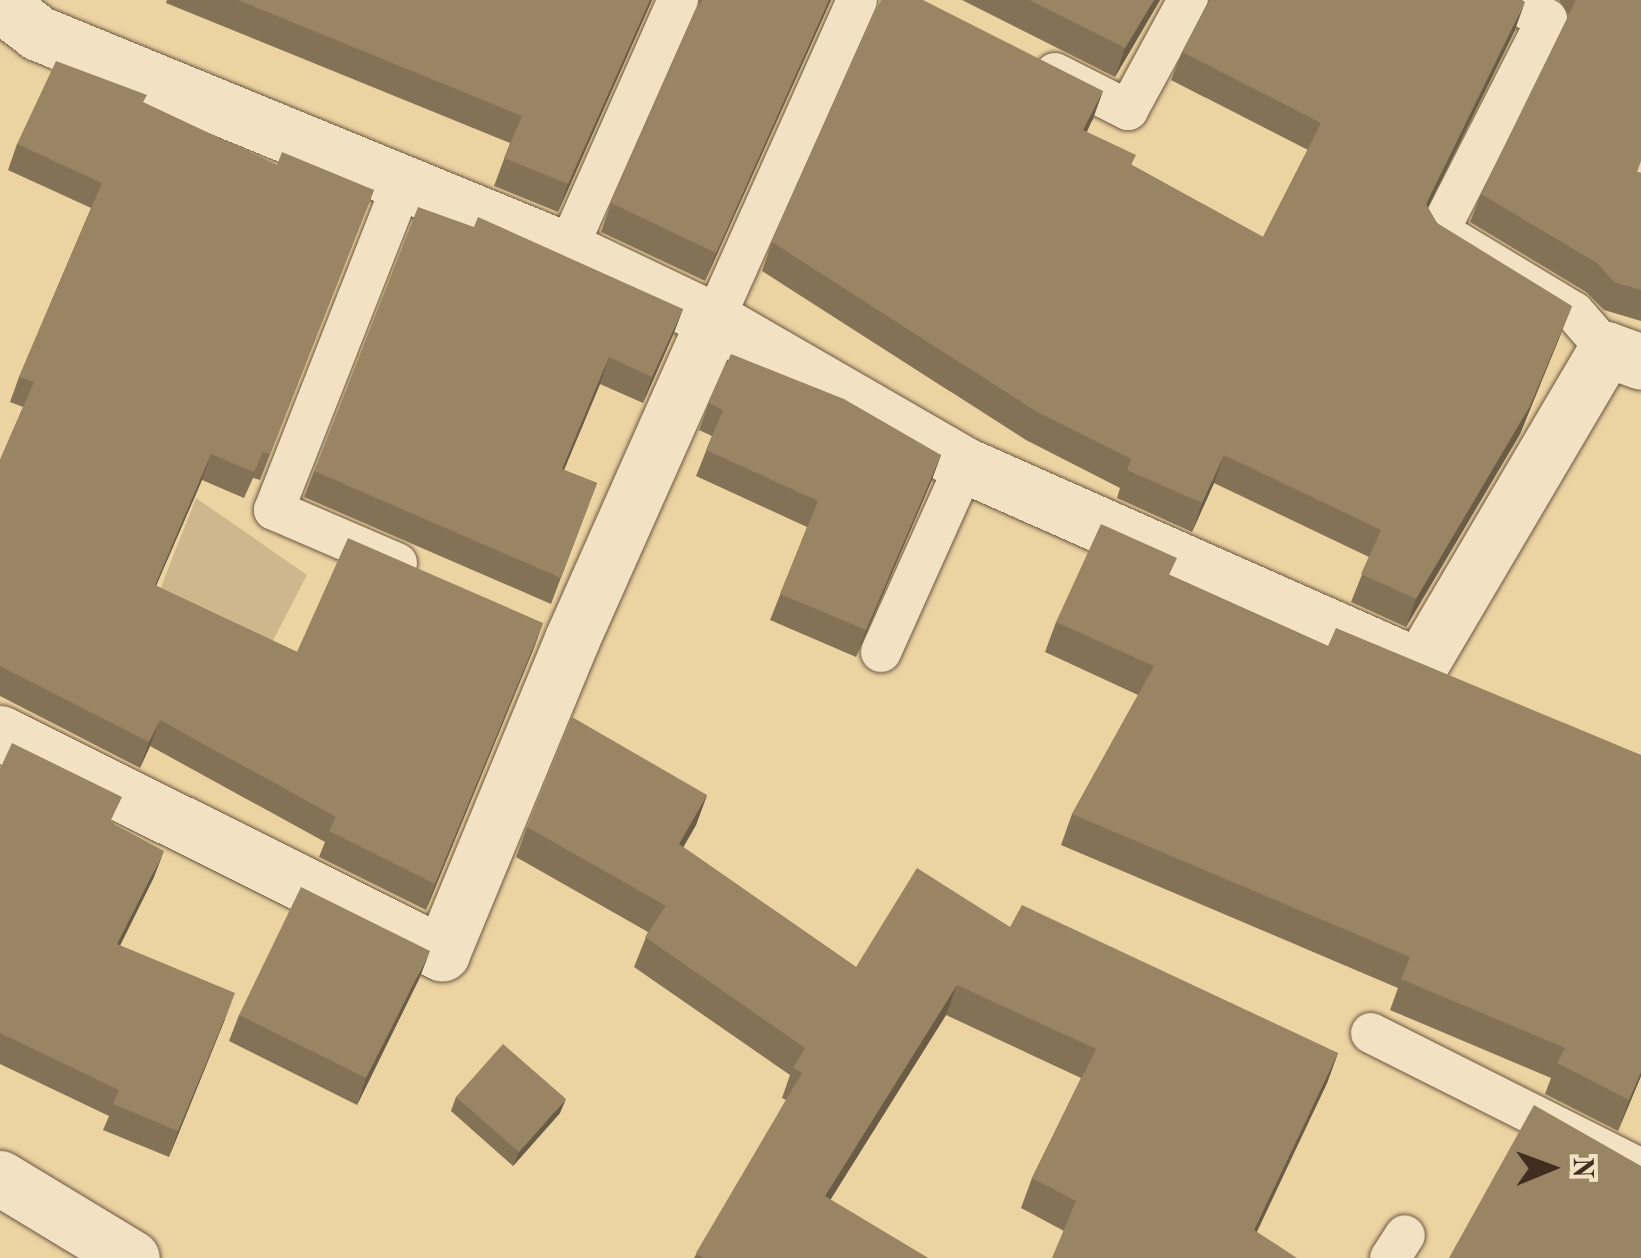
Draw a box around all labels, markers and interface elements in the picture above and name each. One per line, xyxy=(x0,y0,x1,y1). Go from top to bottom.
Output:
north arrow xyxy=(1501,1118,1601,1218)
text: N xyxy=(1567,1157,1595,1178)

